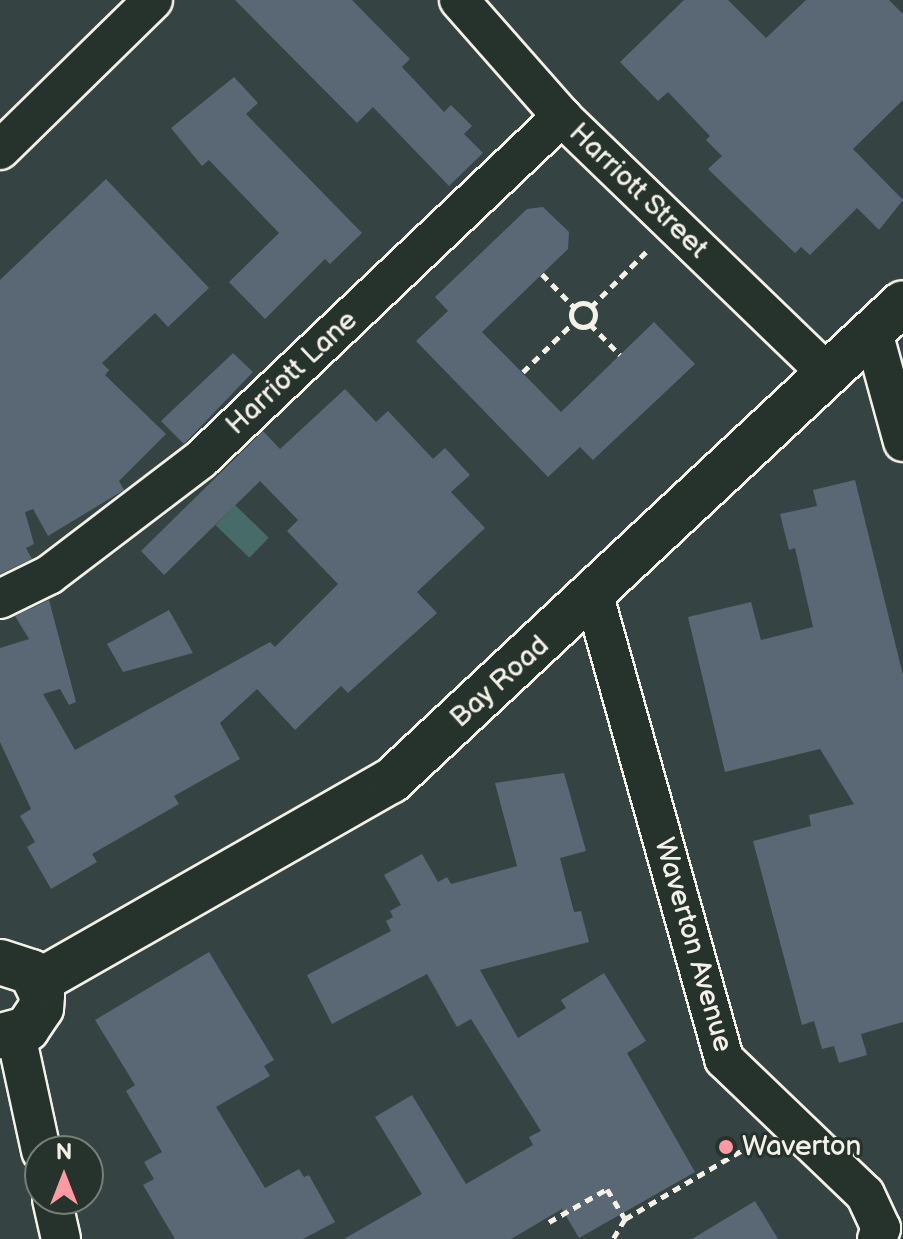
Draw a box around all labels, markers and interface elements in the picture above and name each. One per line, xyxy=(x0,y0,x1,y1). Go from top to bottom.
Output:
street label: Harriott Street xyxy=(561,116,715,266)
street label: Harriott Lane xyxy=(220,304,364,442)
street label: Bay Road xyxy=(443,628,557,736)
street label: Waverton Avenue xyxy=(646,834,740,1056)
place label: Waverton xyxy=(742,1130,861,1164)
north arrow xyxy=(24,1135,104,1215)
marker: Waverton xyxy=(717,1138,735,1156)
text: N xyxy=(56,1139,72,1166)

